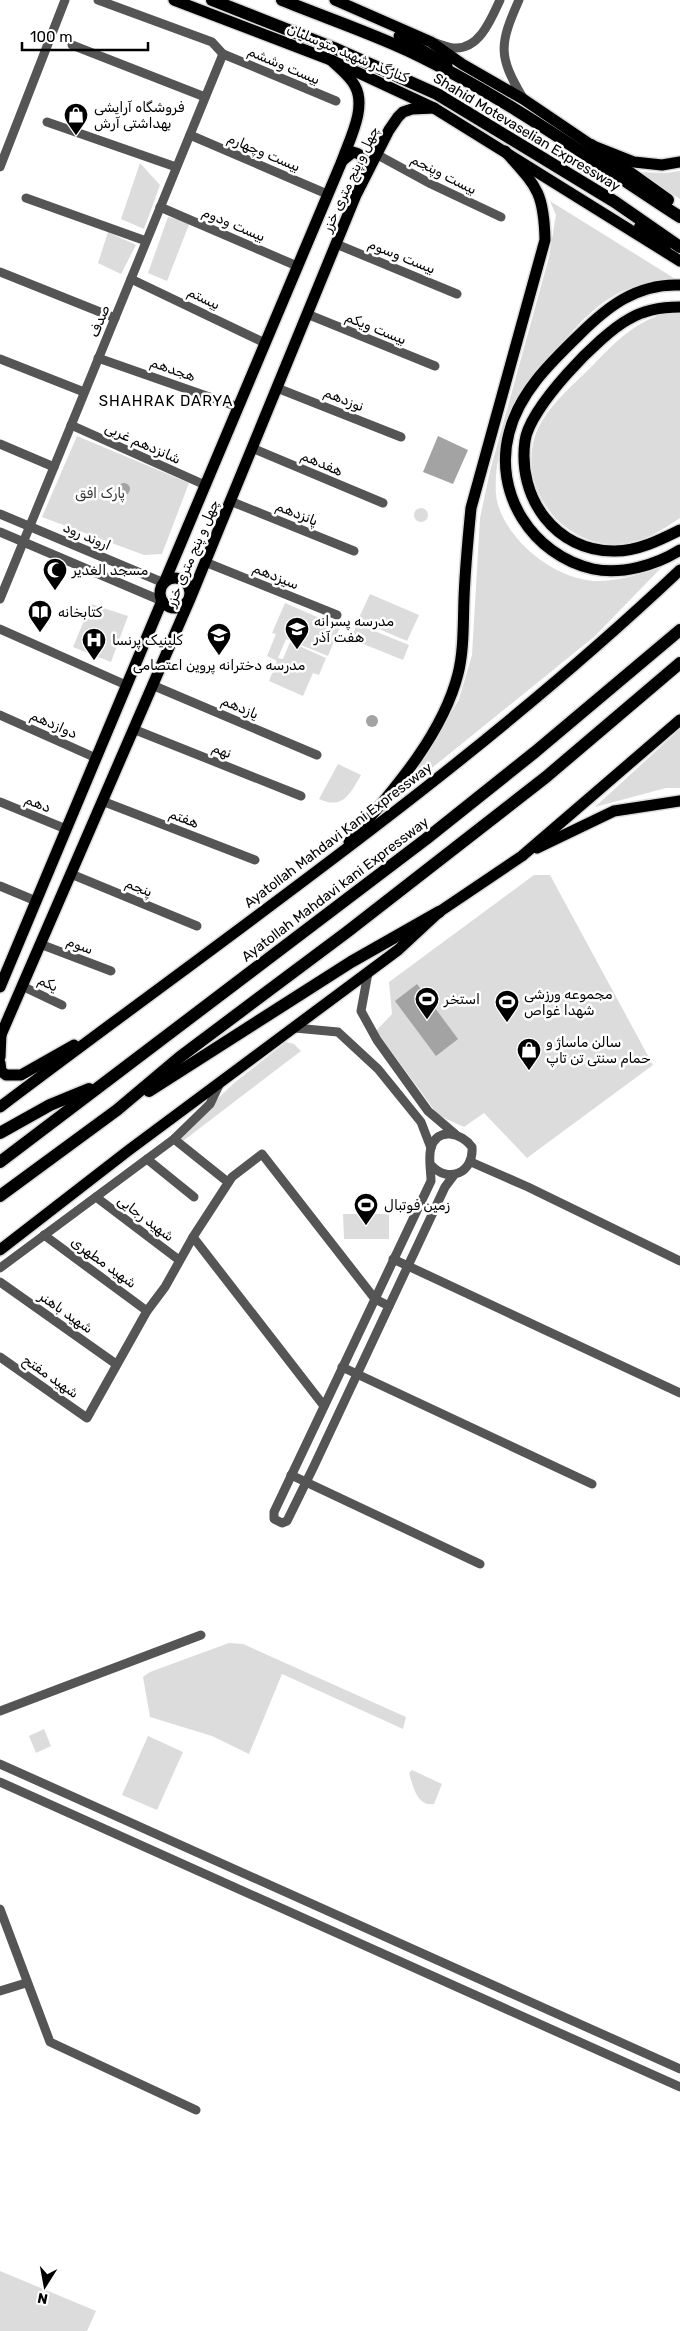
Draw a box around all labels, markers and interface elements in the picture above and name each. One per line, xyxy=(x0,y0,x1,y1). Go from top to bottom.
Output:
scale bar xyxy=(22,20,149,52)
street label: کنارگذر شهید متوسلیان xyxy=(284,20,412,87)
text: 100 m xyxy=(30,28,72,46)
street label: بیست وششم xyxy=(245,43,323,88)
street label: Shahid Motevaselian Expressway xyxy=(430,70,624,195)
place label: فروشگاه آرایشی بهداشتی آرش xyxy=(94,99,185,132)
shop icon: فروشگاه آرایشی بهداشتی آرش xyxy=(63,102,89,136)
street label: چهل و پنج متری خزر xyxy=(318,123,384,237)
street label: بیست وچهارم xyxy=(224,130,303,176)
street label: بیست وپنجم xyxy=(407,151,480,199)
street label: بیست ودوم xyxy=(199,204,268,246)
street label: بیست وسوم xyxy=(365,235,438,279)
street label: بیستم xyxy=(185,283,223,314)
street label: صدف xyxy=(85,302,114,340)
street label: بیست ویکم xyxy=(343,309,409,348)
street label: هجدهم xyxy=(148,354,198,385)
street label: نوزدهم xyxy=(321,384,366,415)
district label: SHAHRAK DARYA xyxy=(99,392,233,410)
street label: شانزدهم غربی xyxy=(102,419,183,468)
street label: هفدهم xyxy=(298,447,345,480)
park label: پارک افق xyxy=(75,485,125,503)
street label: چهل و پنج متری خزر xyxy=(162,497,225,611)
street label: پانزدهم xyxy=(273,497,320,530)
street label: اروند رود xyxy=(60,519,113,554)
mosque icon: مسجد الغدیر xyxy=(42,557,68,591)
street label: سیزدهم xyxy=(250,560,301,593)
place label: مسجد الغدیر xyxy=(71,562,149,579)
library icon: کتابخانه xyxy=(27,599,53,633)
place label: کتابخانه xyxy=(58,604,103,621)
place label: مدرسه پسرانه هفت آذر xyxy=(313,613,394,646)
school or university icon: مدرسه پسرانه هفت آذر xyxy=(284,616,310,650)
school or university icon: مدرسه دخترانه پروین اعتصامی xyxy=(206,622,232,656)
hospital icon: کلینیک پرنسا xyxy=(81,627,107,661)
place label: کلینیک پرنسا xyxy=(112,632,184,650)
place label: مدرسه دخترانه پروین اعتصامی xyxy=(133,657,305,675)
street label: یازدهم xyxy=(219,692,261,723)
street label: دوازدهم xyxy=(28,707,80,742)
street label: نهم xyxy=(209,739,234,762)
street label: Ayatollah Mahdavi Kani Expressway xyxy=(241,759,436,912)
street label: دهم xyxy=(22,791,53,816)
street label: هفتم xyxy=(166,805,201,832)
street label: Ayatollah Mahdavi kani Expressway xyxy=(238,813,432,965)
street label: پنجم xyxy=(122,874,155,901)
street label: سوم xyxy=(64,933,95,959)
street label: یکم xyxy=(35,971,61,996)
sports icon: استخر xyxy=(414,986,440,1020)
place label: مجموعه ورزشی شهدا غواص xyxy=(524,986,613,1019)
sports icon: مجموعه ورزشی شهدا غواص xyxy=(494,989,520,1023)
place label: استخر xyxy=(443,991,480,1008)
place label: سالن ماساژ و حمام سنتی تن تاپ xyxy=(546,1034,651,1068)
shop icon: سالن ماساژ و حمام سنتی تن تاپ xyxy=(516,1037,542,1071)
street label: شهید رجایی xyxy=(114,1192,177,1245)
sports icon: زمین فوتبال xyxy=(353,1192,379,1226)
place label: زمین فوتبال xyxy=(384,1197,450,1214)
street label: شهید مطهری xyxy=(68,1233,140,1292)
street label: شهید باهنر xyxy=(35,1287,96,1337)
street label: شهید مفتح xyxy=(18,1351,82,1403)
north arrow xyxy=(20,2261,70,2311)
text: N xyxy=(36,2289,49,2308)

